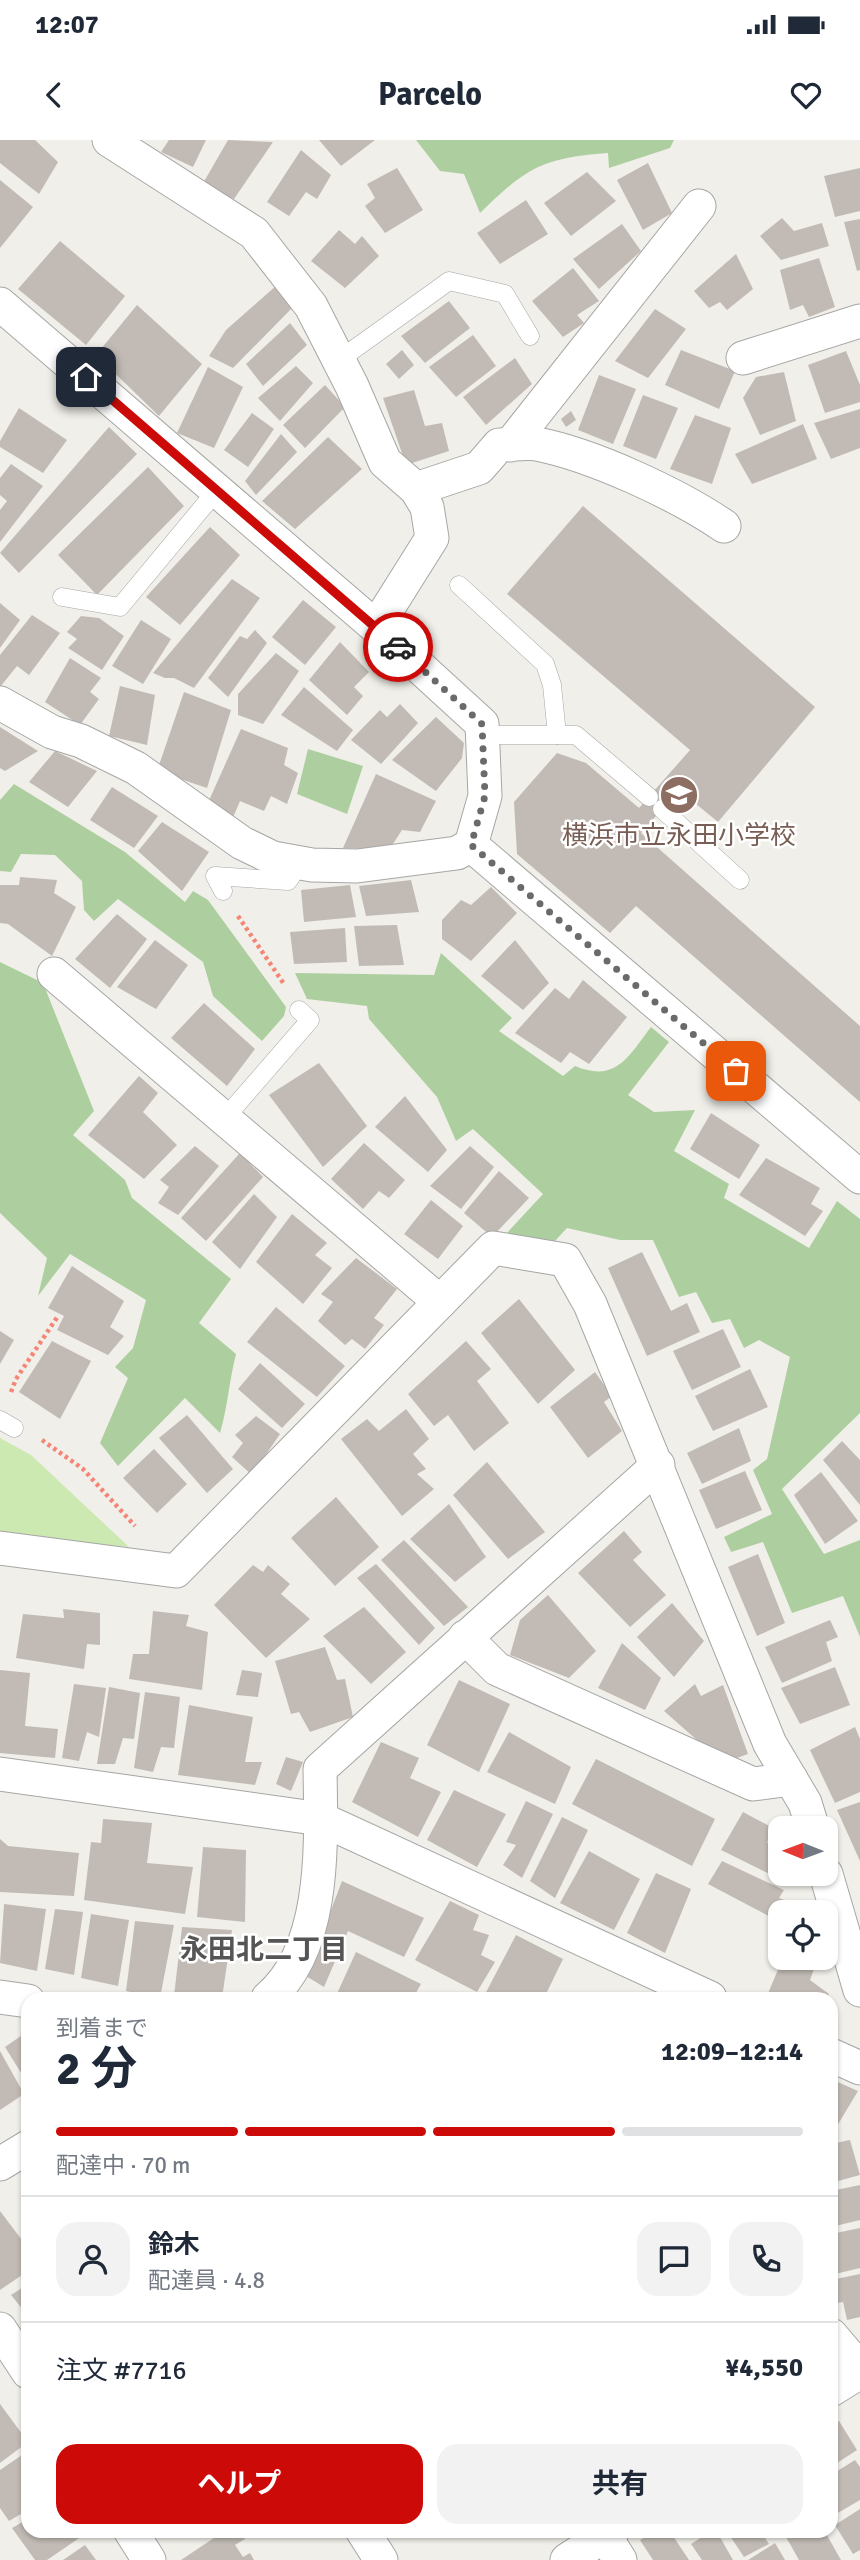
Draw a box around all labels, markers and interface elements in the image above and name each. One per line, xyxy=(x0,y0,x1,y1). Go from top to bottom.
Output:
text: 12:07 xyxy=(35,9,99,41)
text: Parcelo xyxy=(378,75,482,114)
icon: back xyxy=(35,76,73,114)
icon: heart xyxy=(787,76,825,114)
pin xyxy=(56,347,116,407)
icon: home xyxy=(67,358,105,396)
courier xyxy=(363,612,433,682)
icon: car xyxy=(379,628,417,666)
school or university icon: 横浜市立永田小学校 xyxy=(658,774,700,816)
place label: 横浜市立永田小学校 xyxy=(562,820,796,852)
pin xyxy=(706,1041,766,1101)
icon: bag xyxy=(717,1052,755,1090)
north arrow xyxy=(768,1816,838,1886)
map controls xyxy=(768,1816,838,1970)
button: locate xyxy=(768,1900,838,1970)
district label: 永田北二丁目 xyxy=(180,1933,348,1967)
text: 到着まで xyxy=(56,2014,148,2043)
text: 12:09–12:14 xyxy=(661,2036,803,2068)
text: 2 分 xyxy=(56,2041,137,2097)
text: 配達中 · 70 m xyxy=(56,2151,190,2180)
button: person xyxy=(56,2222,130,2296)
button: chat xyxy=(637,2222,711,2296)
button: phone xyxy=(729,2222,803,2296)
text: 鈴木 xyxy=(148,2229,200,2261)
text: 配達員 · 4.8 xyxy=(148,2266,265,2295)
text: ¥4,550 xyxy=(725,2352,803,2384)
text: 注文 #7716 xyxy=(56,2355,187,2387)
button: ヘルプ xyxy=(56,2444,423,2524)
button: 共有 xyxy=(437,2444,803,2524)

